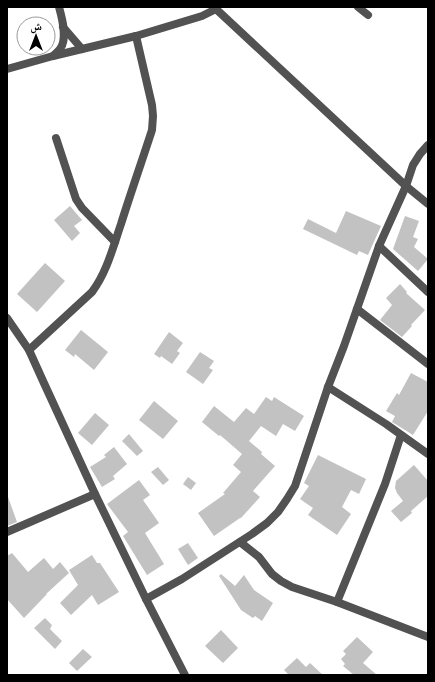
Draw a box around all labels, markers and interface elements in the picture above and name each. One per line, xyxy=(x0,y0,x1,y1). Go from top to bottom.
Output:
north arrow xyxy=(16,16,56,56)
text: ش xyxy=(30,19,42,34)

